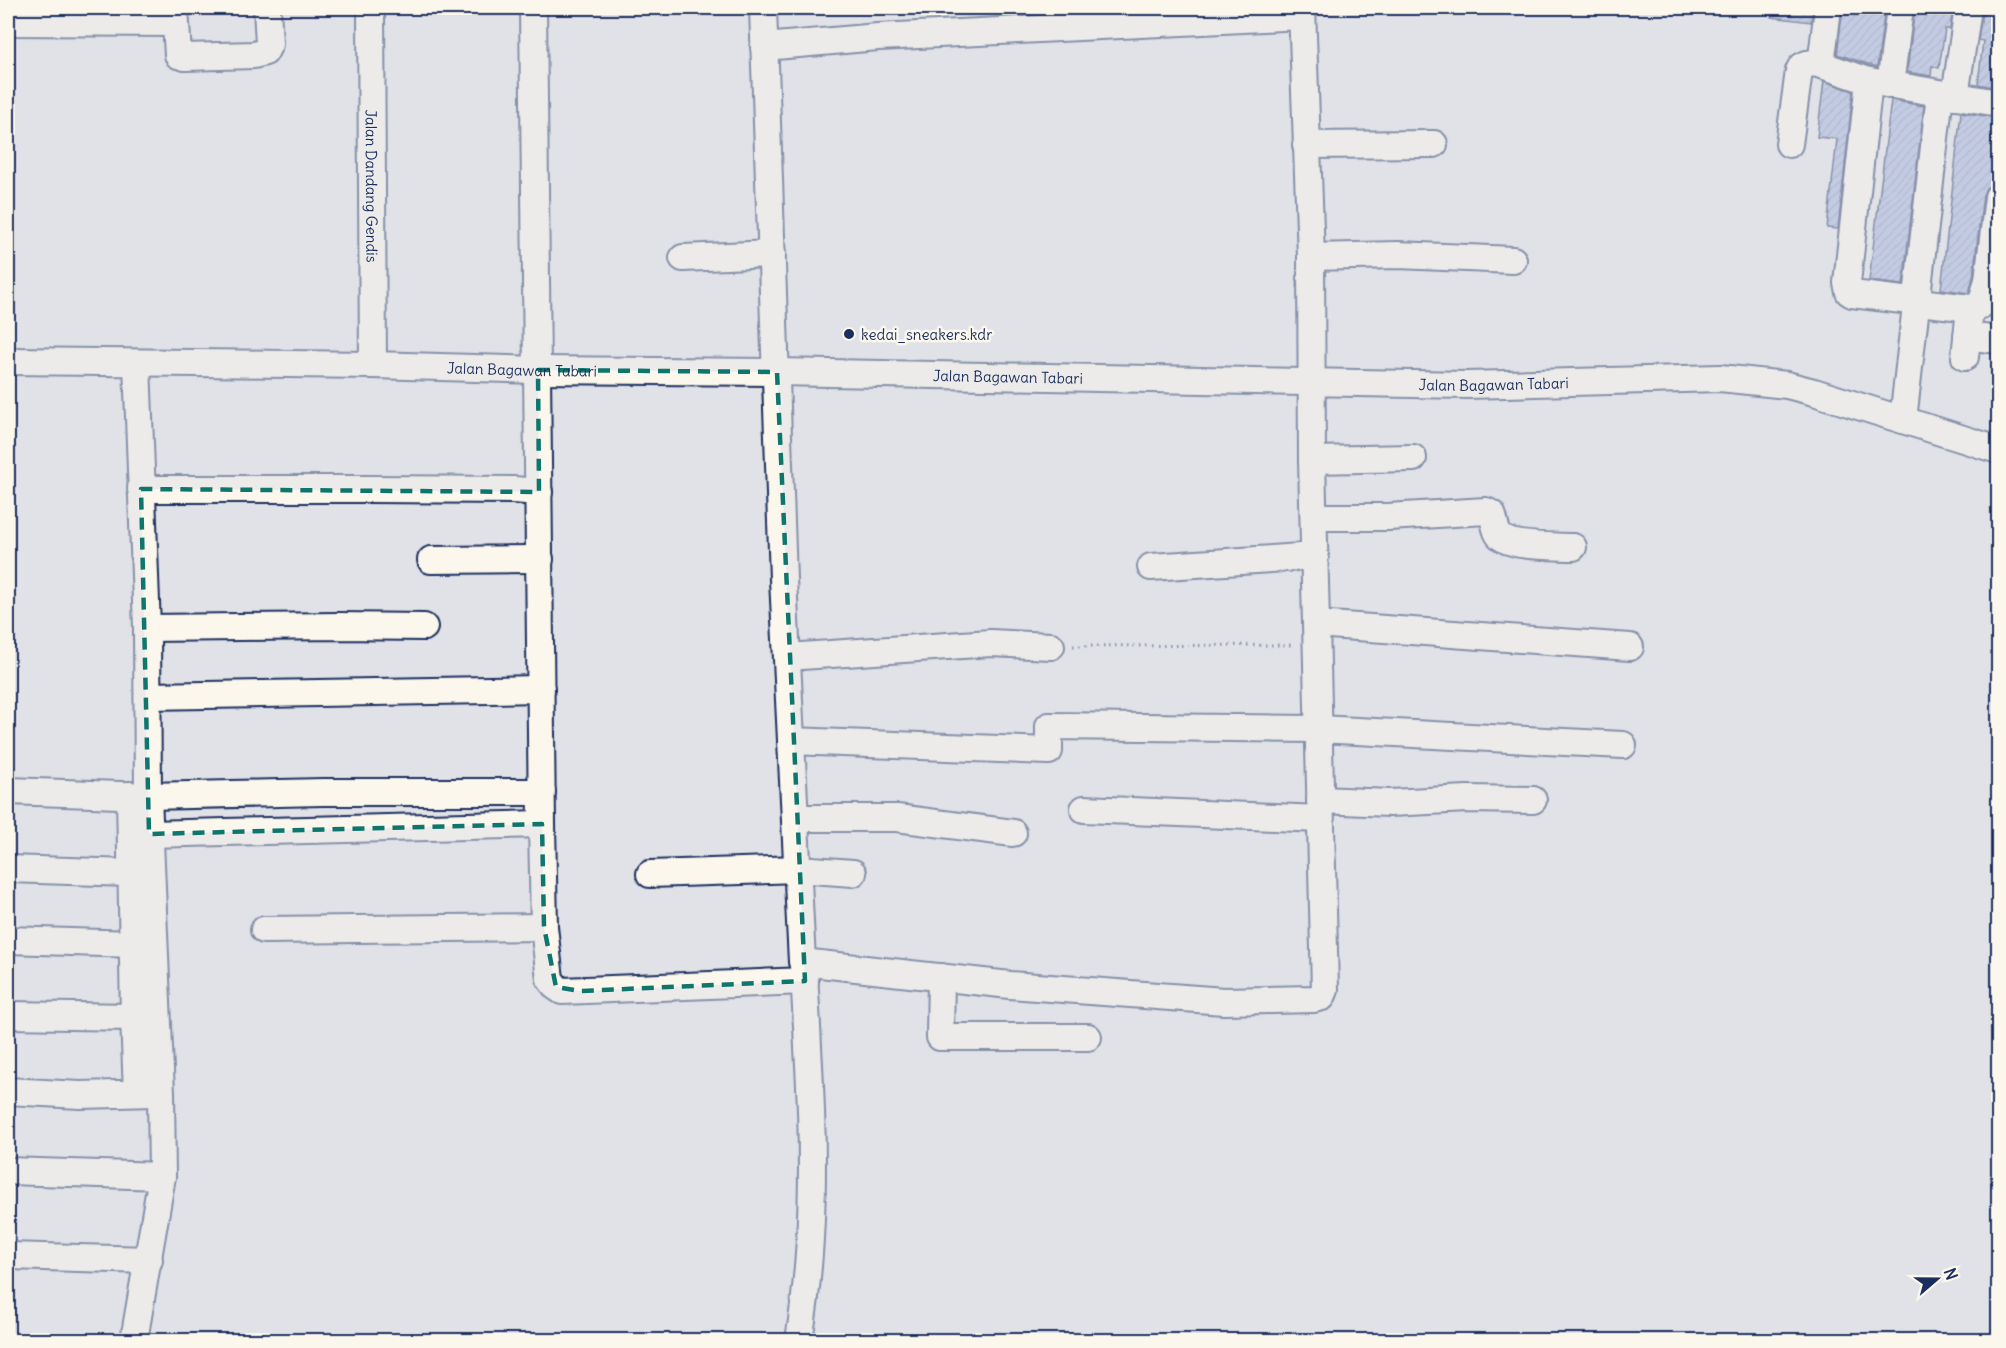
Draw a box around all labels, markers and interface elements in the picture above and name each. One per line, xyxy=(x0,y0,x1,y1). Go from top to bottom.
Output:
street label: Jalan Dandang Gendis xyxy=(362,109,382,263)
place label: kedai_sneakers.kdr xyxy=(861,325,992,344)
marker: kedai_sneakers.kdr xyxy=(842,327,856,341)
street label: Jalan Bagawan Tabari xyxy=(447,358,597,380)
street label: Jalan Bagawan Tabari xyxy=(933,365,1083,387)
street label: Jalan Bagawan Tabari xyxy=(1419,373,1569,395)
north arrow xyxy=(1907,1249,1967,1309)
text: N xyxy=(1940,1265,1962,1282)

